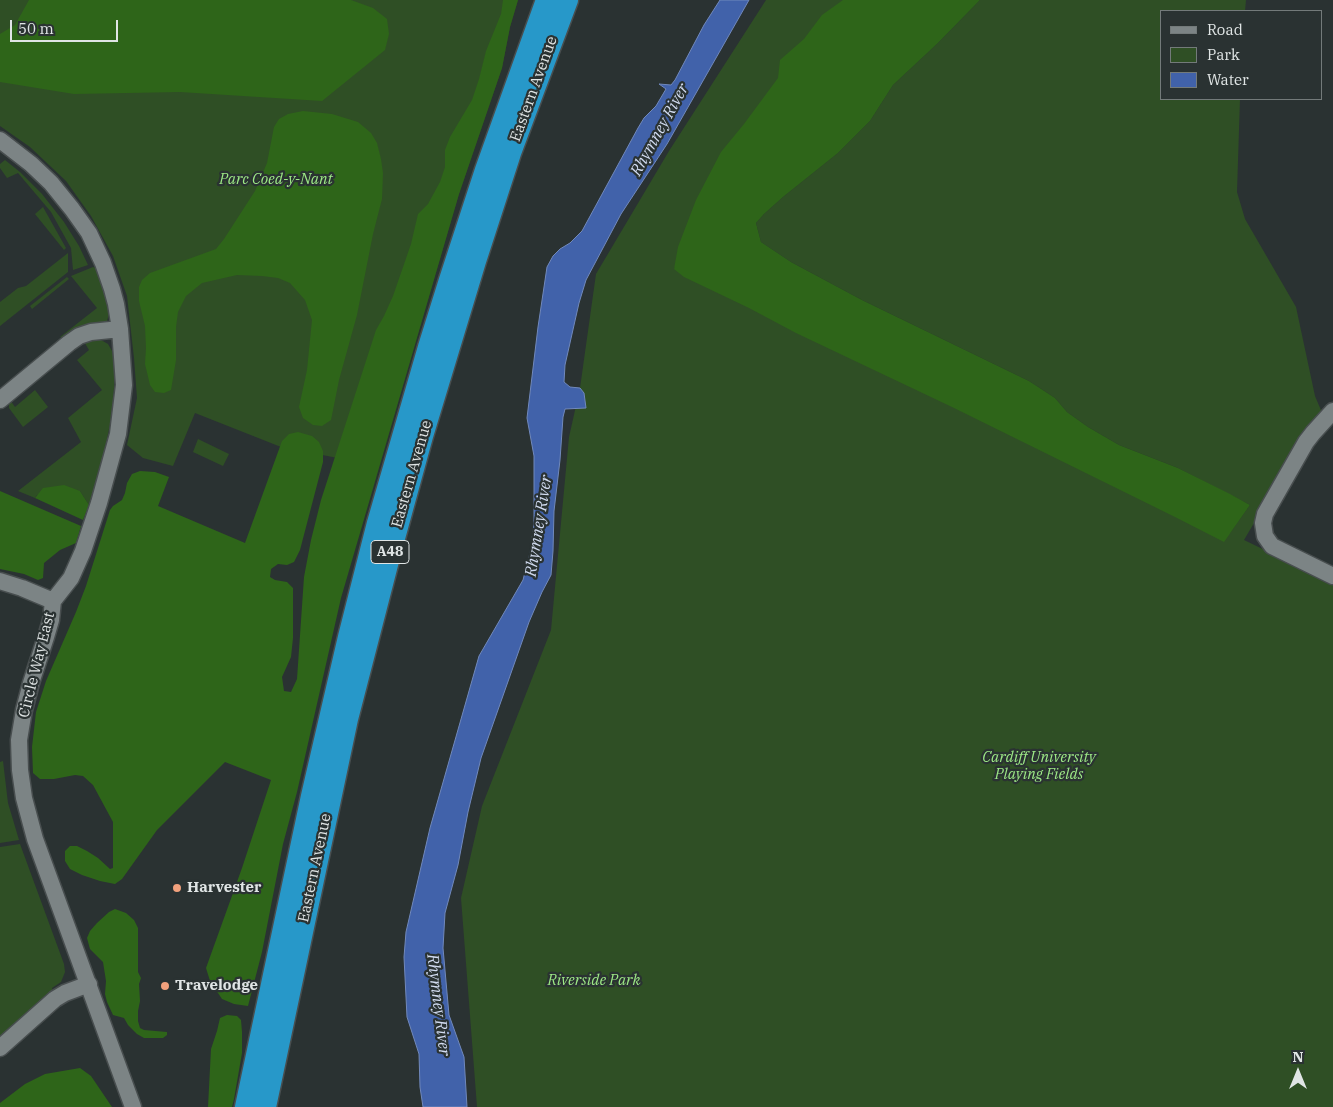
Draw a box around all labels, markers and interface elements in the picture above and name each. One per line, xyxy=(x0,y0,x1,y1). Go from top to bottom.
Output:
scale bar xyxy=(12,10,120,42)
legend xyxy=(1160,10,1323,100)
text: 50 m xyxy=(18,19,54,38)
text: Road xyxy=(1207,20,1243,39)
street label: Eastern Avenue xyxy=(507,34,561,144)
text: Park xyxy=(1207,45,1240,64)
text: Water xyxy=(1207,70,1249,89)
water label: Rhymney River xyxy=(627,81,693,179)
park label: Parc Coed-y-Nant xyxy=(219,171,333,189)
street label: Eastern Avenue xyxy=(388,418,436,530)
water label: Rhymney River xyxy=(522,474,556,578)
road number: A48 xyxy=(371,540,409,564)
street label: Circle Way East xyxy=(15,610,59,720)
park label: Cardiff University Playing Fields xyxy=(982,749,1096,784)
street label: Eastern Avenue xyxy=(295,812,335,924)
place label: Harvester xyxy=(187,879,261,897)
marker: Harvester xyxy=(171,882,183,894)
water label: Rhymney River xyxy=(422,953,454,1057)
park label: Riverside Park xyxy=(547,972,641,990)
place label: Travelodge xyxy=(175,977,258,995)
marker: Travelodge xyxy=(159,980,171,992)
north arrow xyxy=(1273,1047,1323,1097)
text: N xyxy=(1292,1048,1304,1066)

